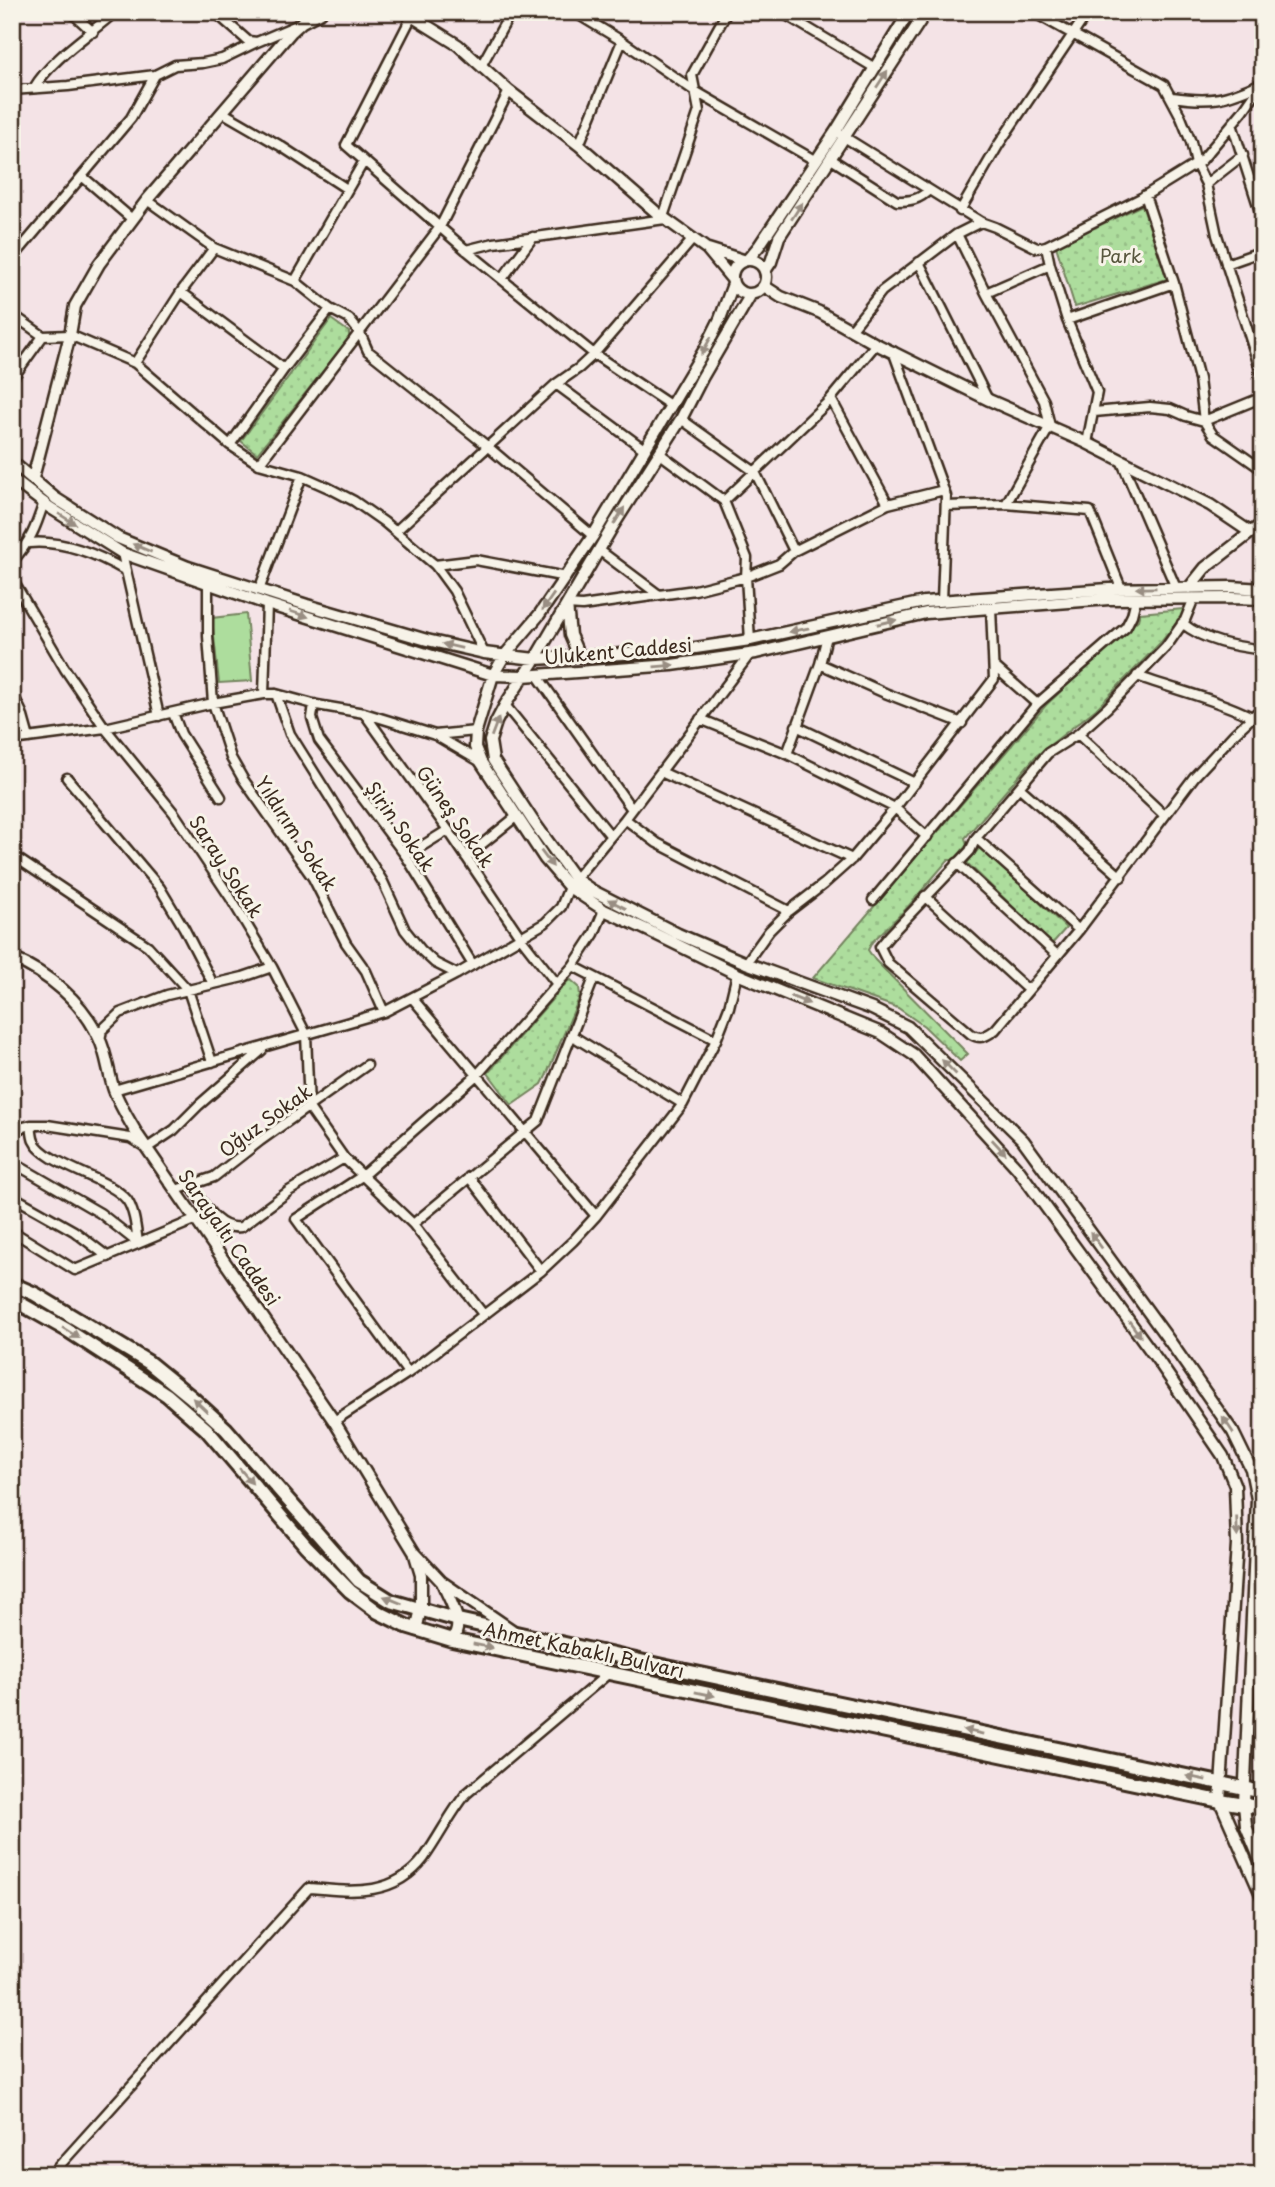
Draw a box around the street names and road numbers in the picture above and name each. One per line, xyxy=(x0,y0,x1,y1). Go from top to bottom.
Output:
street label: Ulukent Caddesi xyxy=(543,630,693,670)
street label: Güneş Sokak xyxy=(410,759,502,873)
street label: Yıldırım Sokak xyxy=(249,770,345,896)
street label: Şirin Sokak xyxy=(360,775,443,877)
street label: Saray Sokak xyxy=(183,809,271,923)
street label: Oğuz Sokak xyxy=(213,1077,317,1163)
street label: Sarayaltı Caddesi xyxy=(172,1163,288,1311)
street label: Ahmet Kabaklı Bulvarı xyxy=(481,1614,687,1684)

